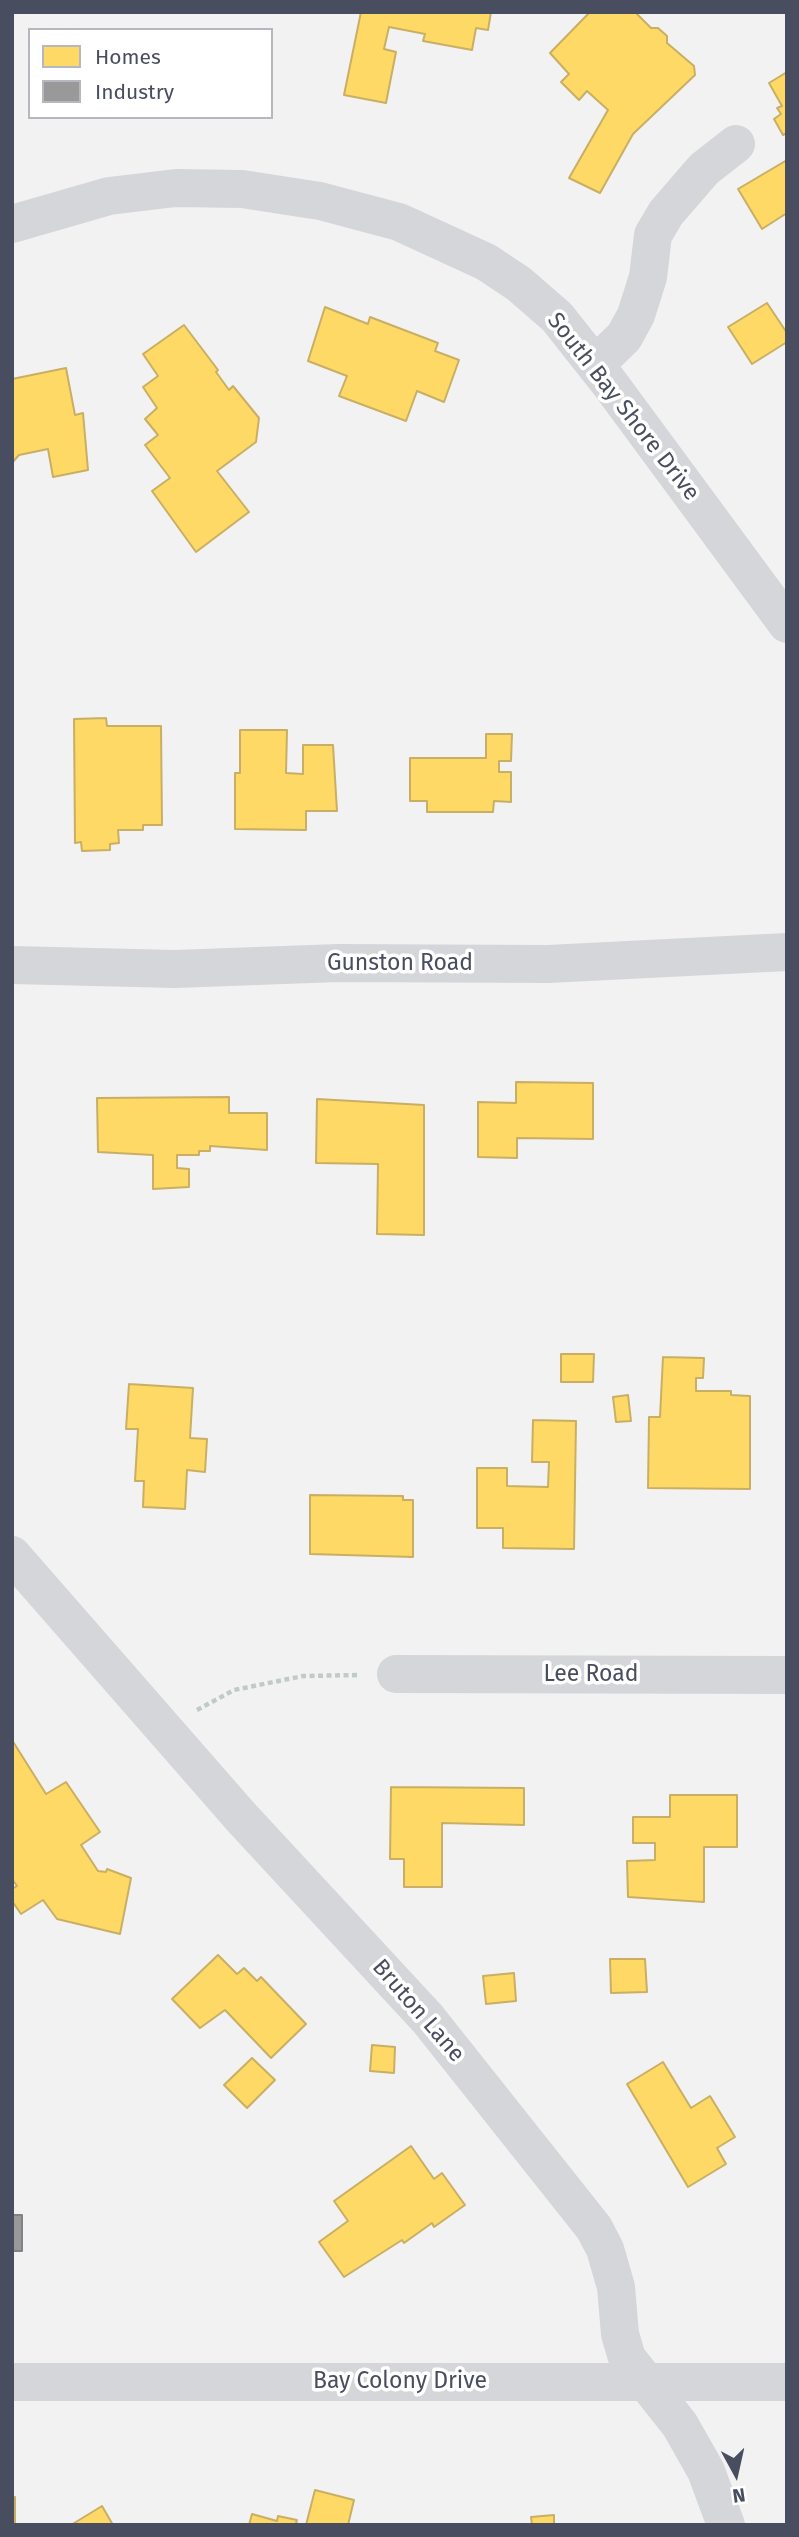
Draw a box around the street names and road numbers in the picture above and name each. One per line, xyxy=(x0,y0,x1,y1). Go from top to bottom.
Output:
street label: South Bay Shore Drive xyxy=(541,307,705,507)
street label: Gunston Road xyxy=(327,950,473,978)
street label: Lee Road xyxy=(543,1661,639,1689)
street label: Bruton Lane xyxy=(366,1954,470,2068)
street label: Bay Colony Drive xyxy=(313,2368,487,2396)

